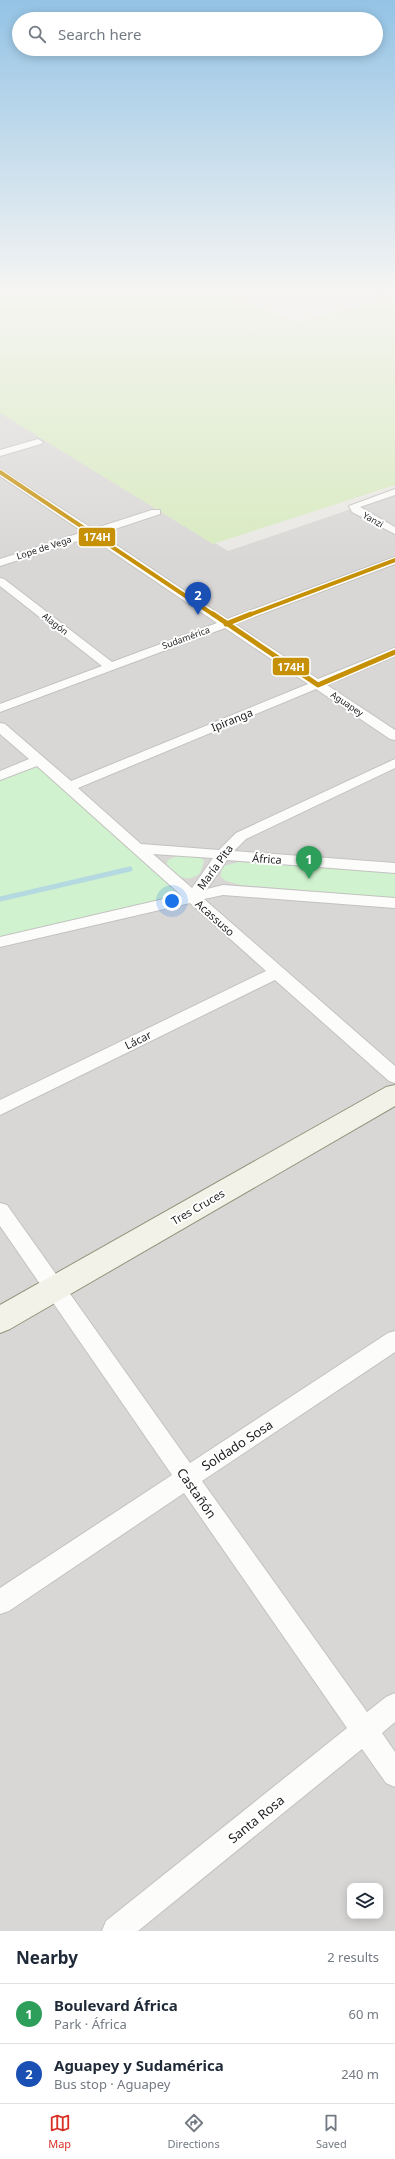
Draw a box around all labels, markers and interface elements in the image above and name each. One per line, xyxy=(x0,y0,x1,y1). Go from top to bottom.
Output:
search box xyxy=(12,12,383,56)
icon: search xyxy=(26,23,48,45)
text: Search here xyxy=(58,24,141,44)
street label: Yanzi xyxy=(361,509,386,531)
line badge: 174H xyxy=(78,527,116,547)
text: 174H xyxy=(83,529,111,544)
street label: Lope de Vega xyxy=(15,533,73,563)
pin: 2 xyxy=(185,582,211,615)
street label: Alagón xyxy=(40,609,71,638)
street label: Sudamérica xyxy=(160,623,212,652)
line badge: 174H xyxy=(272,657,310,676)
text: 174H xyxy=(277,659,305,674)
street label: Aguapey xyxy=(328,688,367,720)
street label: Ipiranga xyxy=(209,704,255,735)
street label: María Pita xyxy=(193,841,236,892)
pin: 1 xyxy=(296,846,322,879)
street label: África xyxy=(252,850,282,867)
your location xyxy=(162,891,182,911)
street label: Acassuso xyxy=(193,896,238,939)
street label: Lácar xyxy=(122,1026,154,1052)
street label: Tres Cruces xyxy=(168,1185,227,1228)
street label: Soldado Sosa xyxy=(198,1415,276,1475)
street label: Castañón xyxy=(173,1464,221,1522)
street label: Santa Rosa xyxy=(224,1791,288,1847)
map controls xyxy=(347,1883,383,1919)
button: layers xyxy=(347,1883,383,1919)
text: Nearby xyxy=(16,1946,78,1969)
text: 2 results xyxy=(327,1948,379,1966)
text: Boulevard África xyxy=(54,1995,178,2015)
text: 1 xyxy=(25,2005,33,2023)
text: 60 m xyxy=(349,2005,379,2023)
text: Park · África xyxy=(54,2015,127,2033)
text: Aguapey y Sudamérica xyxy=(54,2055,224,2075)
text: 2 xyxy=(25,2065,33,2083)
text: 240 m xyxy=(341,2065,379,2083)
text: Bus stop · Aguapey xyxy=(54,2075,170,2093)
tab: Map xyxy=(48,2112,71,2151)
tab: Directions xyxy=(167,2112,220,2151)
tab: Saved xyxy=(316,2112,347,2151)

